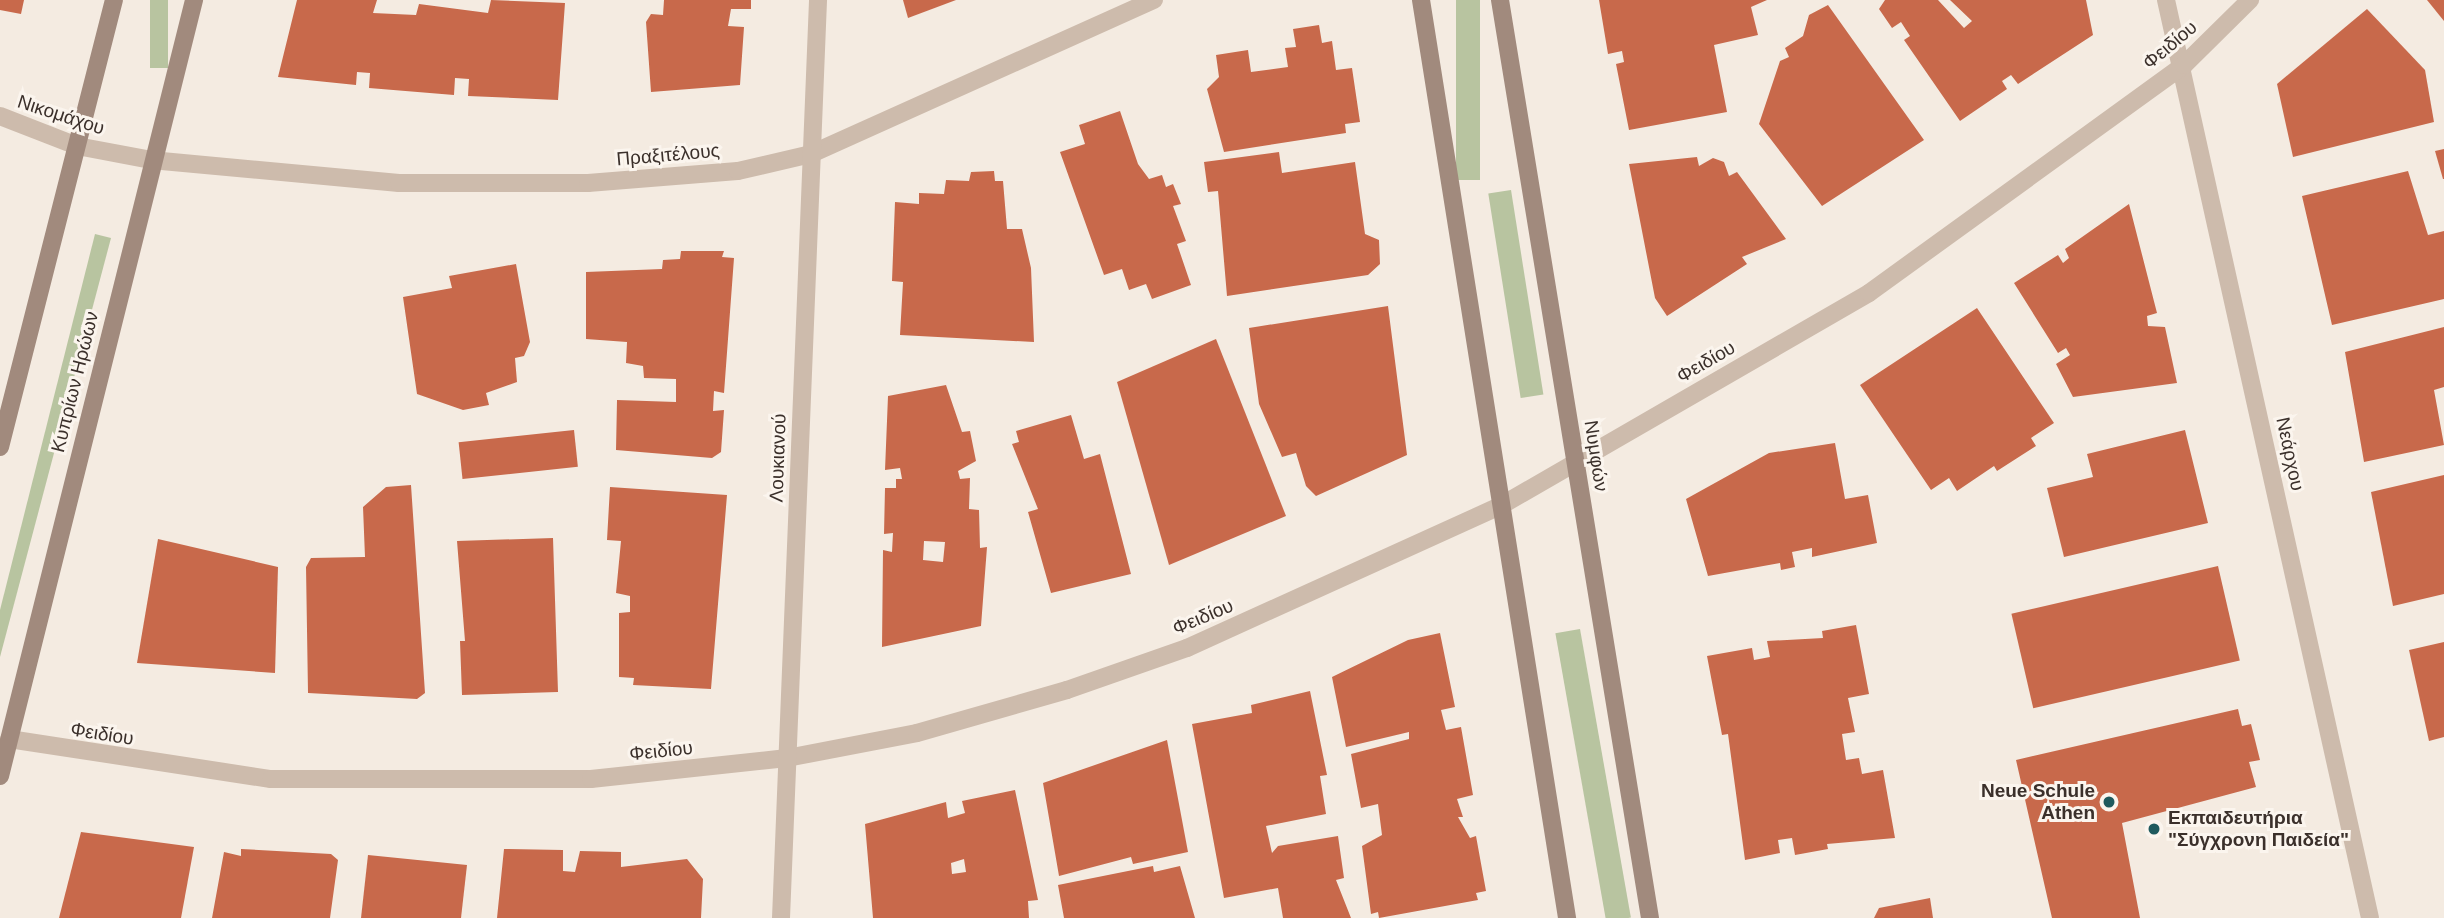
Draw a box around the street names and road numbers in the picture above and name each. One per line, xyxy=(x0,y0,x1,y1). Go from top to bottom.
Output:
street label: Φειδίου xyxy=(2138,16,2202,74)
street label: Νικομάχου xyxy=(15,90,107,140)
street label: Πραξιτέλους xyxy=(615,139,721,171)
street label: Κυπρίων Ηρώων xyxy=(46,309,104,455)
street label: Φειδίου xyxy=(1673,336,1739,388)
street label: Λουκιανού xyxy=(765,413,791,503)
street label: Νεάρχου xyxy=(2271,415,2309,493)
street label: Νυμφών xyxy=(1579,419,1613,493)
street label: Φειδίου xyxy=(1169,594,1237,640)
street label: Φειδίου xyxy=(69,718,135,750)
street label: Φειδίου xyxy=(628,736,694,766)

